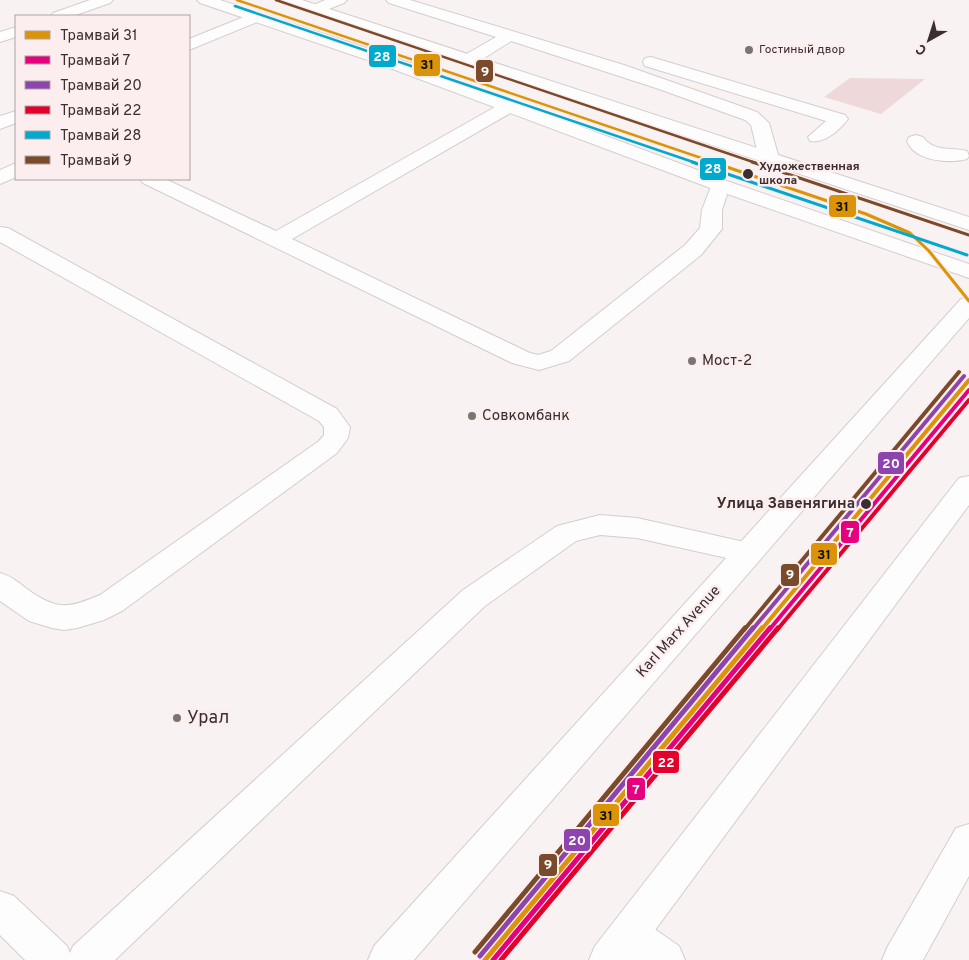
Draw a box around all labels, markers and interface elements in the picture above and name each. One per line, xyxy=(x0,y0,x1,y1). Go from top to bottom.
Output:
legend xyxy=(15,15,190,180)
north arrow xyxy=(904,15,954,65)
text: Трамвай 31 xyxy=(60,27,138,46)
text: С xyxy=(913,39,931,58)
place label: Гостиный двор xyxy=(759,42,845,58)
line badge: 28 xyxy=(368,44,397,68)
marker: Гостиный двор xyxy=(743,44,755,56)
text: 28 xyxy=(373,49,391,66)
text: Трамвай 7 xyxy=(60,52,130,71)
line badge: 31 xyxy=(413,53,441,77)
text: 31 xyxy=(420,57,434,74)
line badge: 9 xyxy=(475,59,494,83)
text: 9 xyxy=(481,64,489,81)
text: Трамвай 20 xyxy=(60,77,142,96)
text: Трамвай 22 xyxy=(60,102,141,121)
text: Трамвай 28 xyxy=(60,127,141,146)
text: Трамвай 9 xyxy=(60,152,132,171)
line badge: 28 xyxy=(699,157,727,181)
place label: Художественная школа xyxy=(759,159,860,189)
text: 28 xyxy=(704,161,722,178)
marker: Художественная школа xyxy=(741,167,755,181)
line badge: 31 xyxy=(828,194,857,218)
text: 31 xyxy=(835,199,849,216)
place label: Мост-2 xyxy=(702,352,752,371)
marker: Мост-2 xyxy=(686,355,698,367)
place label: Совкомбанк xyxy=(482,407,570,426)
marker: Совкомбанк xyxy=(466,410,478,422)
line badge: 20 xyxy=(877,451,905,475)
text: 20 xyxy=(882,456,900,473)
place label: Улица Завенягина xyxy=(716,495,855,514)
marker: Улица Завенягина xyxy=(859,497,873,511)
line badge: 7 xyxy=(840,520,860,544)
text: 7 xyxy=(846,525,854,542)
line badge: 31 xyxy=(810,542,838,566)
text: 31 xyxy=(817,547,831,564)
line badge: 9 xyxy=(780,563,800,587)
text: 9 xyxy=(786,567,794,584)
street label: Karl Marx Avenue xyxy=(633,582,725,682)
place label: Урал xyxy=(187,707,229,730)
marker: Урал xyxy=(171,712,183,724)
line badge: 22 xyxy=(652,750,680,774)
text: 22 xyxy=(657,755,675,772)
line badge: 7 xyxy=(626,777,646,801)
text: 7 xyxy=(632,782,640,799)
line badge: 31 xyxy=(592,803,620,827)
text: 31 xyxy=(599,808,613,825)
line badge: 20 xyxy=(563,828,591,852)
text: 20 xyxy=(568,833,586,850)
line badge: 9 xyxy=(538,853,558,877)
text: 9 xyxy=(544,857,552,874)

